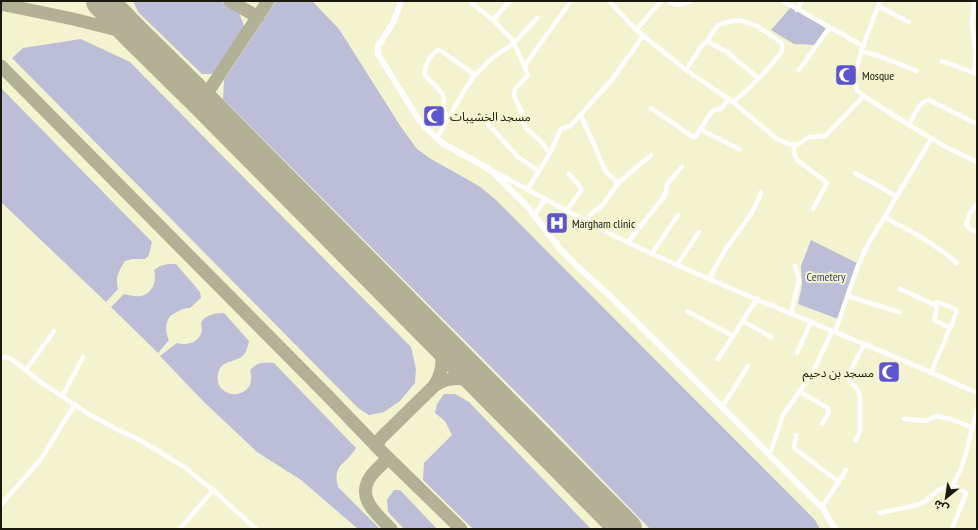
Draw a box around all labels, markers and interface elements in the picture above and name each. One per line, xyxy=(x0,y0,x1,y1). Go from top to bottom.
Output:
mosque icon: Mosque xyxy=(833,62,859,88)
place label: Mosque xyxy=(862,68,894,83)
mosque icon: مسجد الخشيبات xyxy=(421,103,447,129)
place label: مسجد الخشيبات xyxy=(450,109,531,124)
hospital icon: Margham clinic xyxy=(544,210,570,236)
place label: Margham clinic xyxy=(572,216,636,231)
park label: Cemetery xyxy=(807,269,846,284)
mosque icon: مسجد بن دحيم xyxy=(876,359,902,385)
place label: مسجد بن دحيم xyxy=(802,365,874,382)
north arrow xyxy=(926,478,966,518)
text: ش xyxy=(931,497,951,516)

